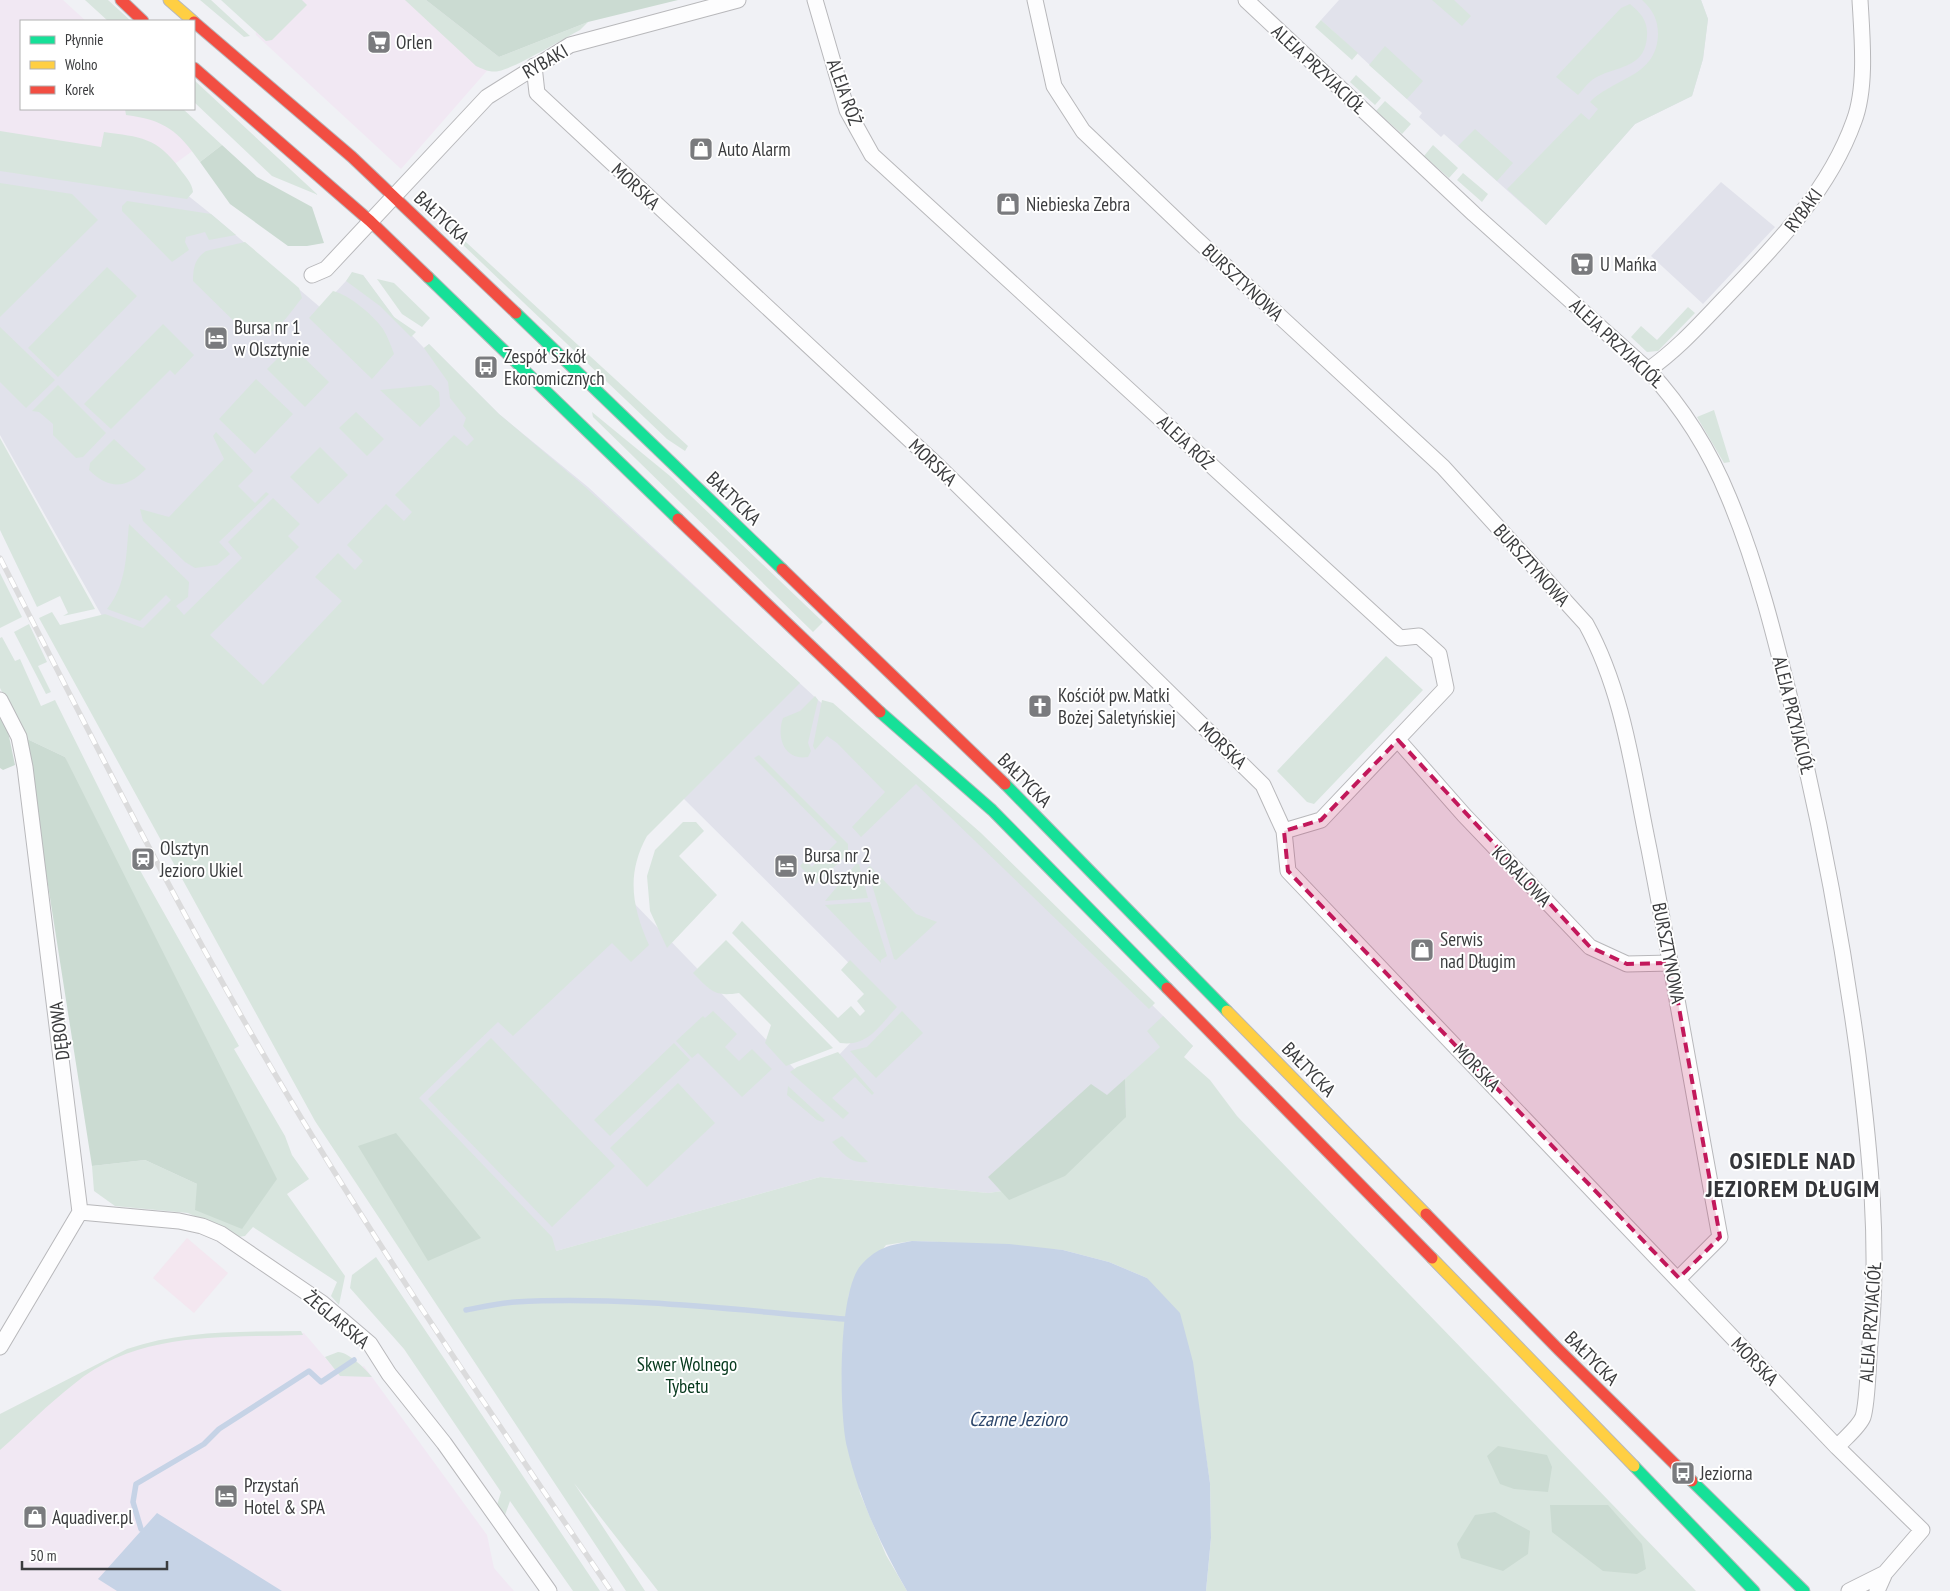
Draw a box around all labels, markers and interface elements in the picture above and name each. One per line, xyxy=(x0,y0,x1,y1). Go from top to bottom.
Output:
street label: ALEJA PRZYJACIÓŁ xyxy=(1267,19,1371,119)
legend xyxy=(20,20,195,110)
supermarket icon: Orlen xyxy=(366,29,392,55)
text: Płynnie xyxy=(65,30,104,49)
place label: Orlen xyxy=(396,30,432,54)
street label: RYBAKI xyxy=(518,38,572,84)
text: Wolno xyxy=(65,55,98,74)
street label: ALEJA RÓŻ xyxy=(822,55,868,129)
text: Korek xyxy=(65,80,95,99)
shop icon: Auto Alarm xyxy=(688,136,714,162)
place label: Auto Alarm xyxy=(718,137,791,161)
street label: MORSKA xyxy=(607,158,665,214)
street label: RYBAKI xyxy=(1779,183,1827,237)
street label: BAŁTYCKA xyxy=(409,185,475,249)
shop icon: Niebieska Zebra xyxy=(995,191,1021,217)
place label: Niebieska Zebra xyxy=(1026,192,1130,216)
street label: BURSZTYNOWA xyxy=(1197,238,1289,326)
supermarket icon: U Mańka xyxy=(1569,251,1595,277)
place label: U Mańka xyxy=(1600,252,1657,276)
street label: ALEJA PRZYJACIÓŁ xyxy=(1565,293,1669,393)
place label: Bursa nr 1 w Olsztynie xyxy=(234,315,310,361)
hotel icon: Bursa nr 1 w Olsztynie xyxy=(203,325,229,351)
place label: Zespół Szkół Ekonomicznych xyxy=(504,344,605,390)
bus stop icon: Zespół Szkół Ekonomicznych xyxy=(473,354,499,380)
street label: ALEJA RÓŻ xyxy=(1153,410,1219,474)
street label: MORSKA xyxy=(904,433,962,491)
street label: BAŁTYCKA xyxy=(702,466,766,530)
street label: BURSZTYNOWA xyxy=(1489,519,1575,611)
street label: ALEJA PRZYJACIÓŁ xyxy=(1768,654,1820,776)
place label: Kościół pw. Matki Bożej Saletyńskiej xyxy=(1058,683,1176,729)
church icon: Kościół pw. Matki Bożej Saletyńskiej xyxy=(1027,693,1053,719)
street label: MORSKA xyxy=(1194,716,1252,774)
street label: BAŁTYCKA xyxy=(993,748,1057,812)
place label: Olsztyn Jezioro Ukiel xyxy=(159,836,243,882)
street label: KORALOWA xyxy=(1487,841,1557,911)
place label: Bursa nr 2 w Olsztynie xyxy=(804,843,880,889)
station icon: Olsztyn Jezioro Ukiel xyxy=(130,846,156,872)
hotel icon: Bursa nr 2 w Olsztynie xyxy=(773,853,799,879)
street label: BURSZTYNOWA xyxy=(1647,900,1691,1006)
place label: Serwis nad Długim xyxy=(1440,927,1516,973)
shop icon: Serwis nad Długim xyxy=(1409,937,1435,963)
street label: DĘBOWA xyxy=(44,1001,74,1061)
street label: BAŁTYCKA xyxy=(1277,1037,1341,1101)
street label: MORSKA xyxy=(1448,1038,1506,1096)
district label: OSIEDLE NAD JEZIOREM DŁUGIM xyxy=(1705,1145,1880,1204)
street label: ALEJA PRZYJACIÓŁ xyxy=(1854,1261,1886,1383)
street label: ŻEGLARSKA xyxy=(299,1285,375,1353)
street label: BAŁTYCKA xyxy=(1560,1326,1624,1390)
street label: MORSKA xyxy=(1726,1332,1784,1390)
park label: Skwer Wolnego Tybetu xyxy=(637,1352,737,1398)
water label: Czarne Jezioro xyxy=(969,1406,1068,1432)
bus stop icon: Jeziorna xyxy=(1670,1460,1696,1486)
place label: Jeziorna xyxy=(1699,1461,1753,1485)
place label: Przystań Hotel & SPA xyxy=(244,1473,325,1519)
hotel icon: Przystań Hotel & SPA xyxy=(213,1483,239,1509)
shop icon: Aquadiver.pl xyxy=(22,1504,48,1530)
place label: Aquadiver.pl xyxy=(52,1505,133,1529)
scale bar xyxy=(22,1538,168,1570)
text: 50 m xyxy=(30,1546,56,1565)

